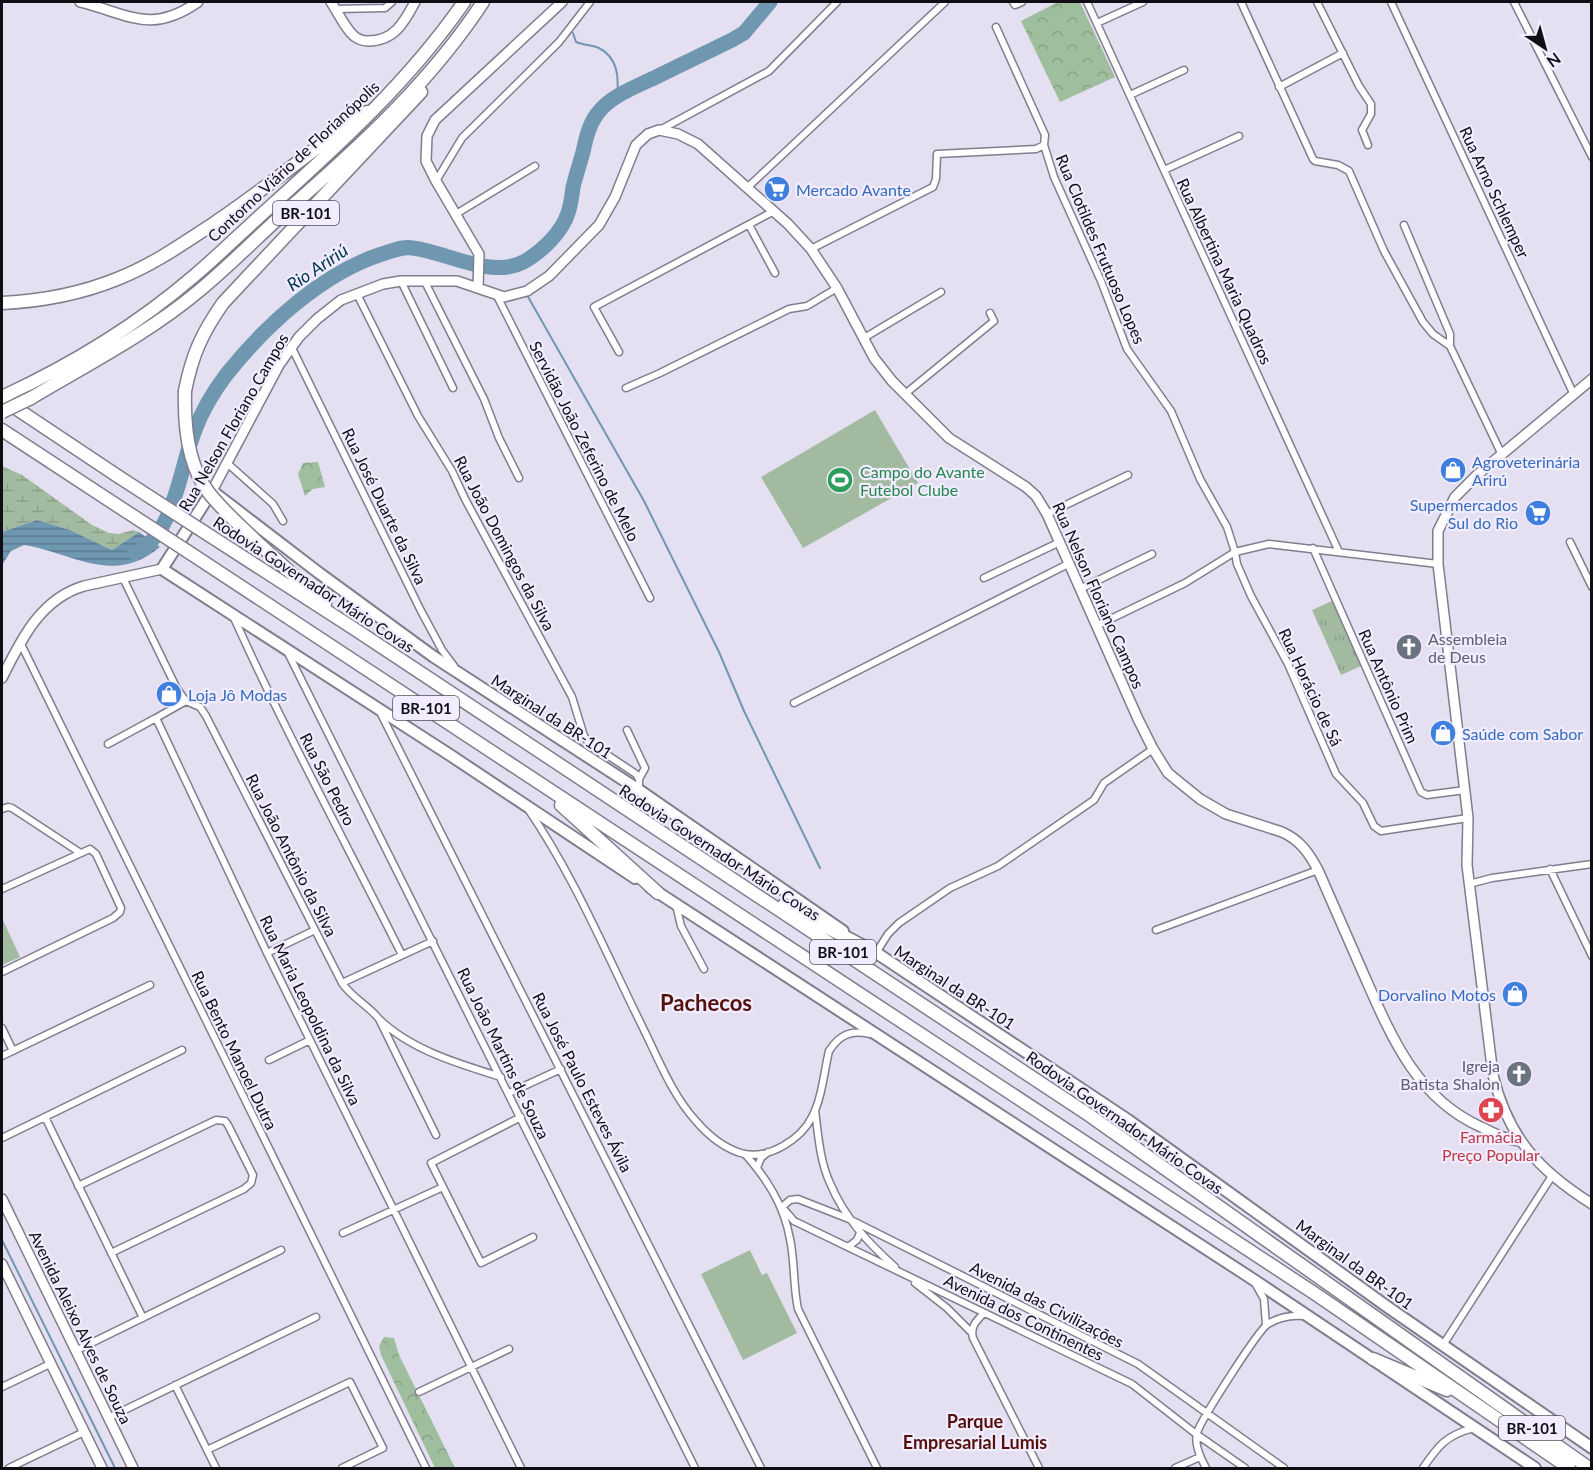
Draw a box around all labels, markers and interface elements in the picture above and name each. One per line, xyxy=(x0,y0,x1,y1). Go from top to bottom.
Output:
north arrow xyxy=(1515,18,1575,78)
text: N xyxy=(1544,49,1565,72)
street label: Contorno Viário de Florianópolis xyxy=(203,76,383,246)
street label: Rua Arno Schlemper xyxy=(1456,123,1534,261)
street label: Rua Clotildes Frutuoso Lopes xyxy=(1052,151,1150,347)
supermarket icon: Mercado Avante xyxy=(762,174,792,204)
street label: Rua Albertina Maria Quadros xyxy=(1173,175,1277,367)
place label: Mercado Avante xyxy=(796,180,911,199)
road number: BR-101 xyxy=(273,201,339,225)
water label: Rio Aririú xyxy=(282,239,352,295)
street label: Rua Nelson Floriano Campos xyxy=(174,330,292,514)
street label: Servidão João Zeferino de Melo xyxy=(526,338,644,544)
street label: Rua José Duarte da Silva xyxy=(339,425,431,587)
street label: Rua João Domingos da Silva xyxy=(451,452,559,634)
place label: Agroveterinária Arirú xyxy=(1472,452,1580,489)
shop icon: Agroveterinária Arirú xyxy=(1438,455,1468,485)
place label: Campo do Avante Futebol Clube xyxy=(860,462,985,499)
sports icon: Campo do Avante Futebol Clube xyxy=(825,465,855,495)
place label: Supermercados Sul do Rio xyxy=(1410,495,1518,532)
supermarket icon: Supermercados Sul do Rio xyxy=(1523,498,1553,528)
street label: Rua Nelson Floriano Campos xyxy=(1049,499,1149,691)
street label: Rodovia Governador Mário Covas xyxy=(210,512,418,656)
street label: Rua Horácio de Sá xyxy=(1275,625,1347,749)
street label: Rua Antônio Prim xyxy=(1355,626,1423,746)
place label: Assembleia de Deus xyxy=(1428,629,1507,666)
church icon: Assembleia de Deus xyxy=(1394,632,1424,662)
street label: Marginal da BR-101 xyxy=(488,670,616,762)
shop icon: Loja Jô Modas xyxy=(154,679,184,709)
place label: Loja Jô Modas xyxy=(188,685,287,704)
road number: BR-101 xyxy=(393,696,459,720)
shop icon: Saúde com Sabor xyxy=(1428,718,1458,748)
place label: Saúde com Sabor xyxy=(1462,724,1583,743)
street label: Rua São Pedro xyxy=(296,729,360,829)
street label: Rua João Antônio da Silva xyxy=(243,771,341,939)
street label: Rodovia Governador Mário Covas xyxy=(616,780,824,924)
street label: Rua Maria Leopoldina da Silva xyxy=(257,912,365,1108)
road number: BR-101 xyxy=(810,940,876,964)
street label: Marginal da BR-101 xyxy=(891,941,1019,1033)
street label: Rua João Martins de Souza xyxy=(454,964,554,1142)
street label: Rua Bento Manoel Dutra xyxy=(188,968,282,1132)
shop icon: Dorvalino Motos xyxy=(1500,979,1530,1009)
place label: Dorvalino Motos xyxy=(1378,985,1496,1004)
street label: Rua José Paulo Esteves Ávila xyxy=(529,989,637,1175)
district label: Pachecos xyxy=(660,989,752,1016)
street label: Rodovia Governador Mário Covas xyxy=(1023,1047,1227,1197)
place label: Igreja Batista Shalon xyxy=(1400,1056,1500,1093)
church icon: Igreja Batista Shalon xyxy=(1504,1059,1534,1089)
pharmacy icon: Farmácia Preço Popular xyxy=(1476,1095,1506,1125)
place label: Farmácia Preço Popular xyxy=(1442,1127,1540,1164)
street label: Marginal da BR-101 xyxy=(1293,1215,1417,1313)
street label: Avenida Aleixo Alves de Souza xyxy=(26,1227,136,1427)
street label: Avenida das Civilizações xyxy=(967,1257,1127,1351)
street label: Avenida dos Continentes xyxy=(941,1270,1107,1364)
district label: Parque Empresarial Lumis xyxy=(903,1410,1047,1453)
road number: BR-101 xyxy=(1499,1416,1565,1440)

